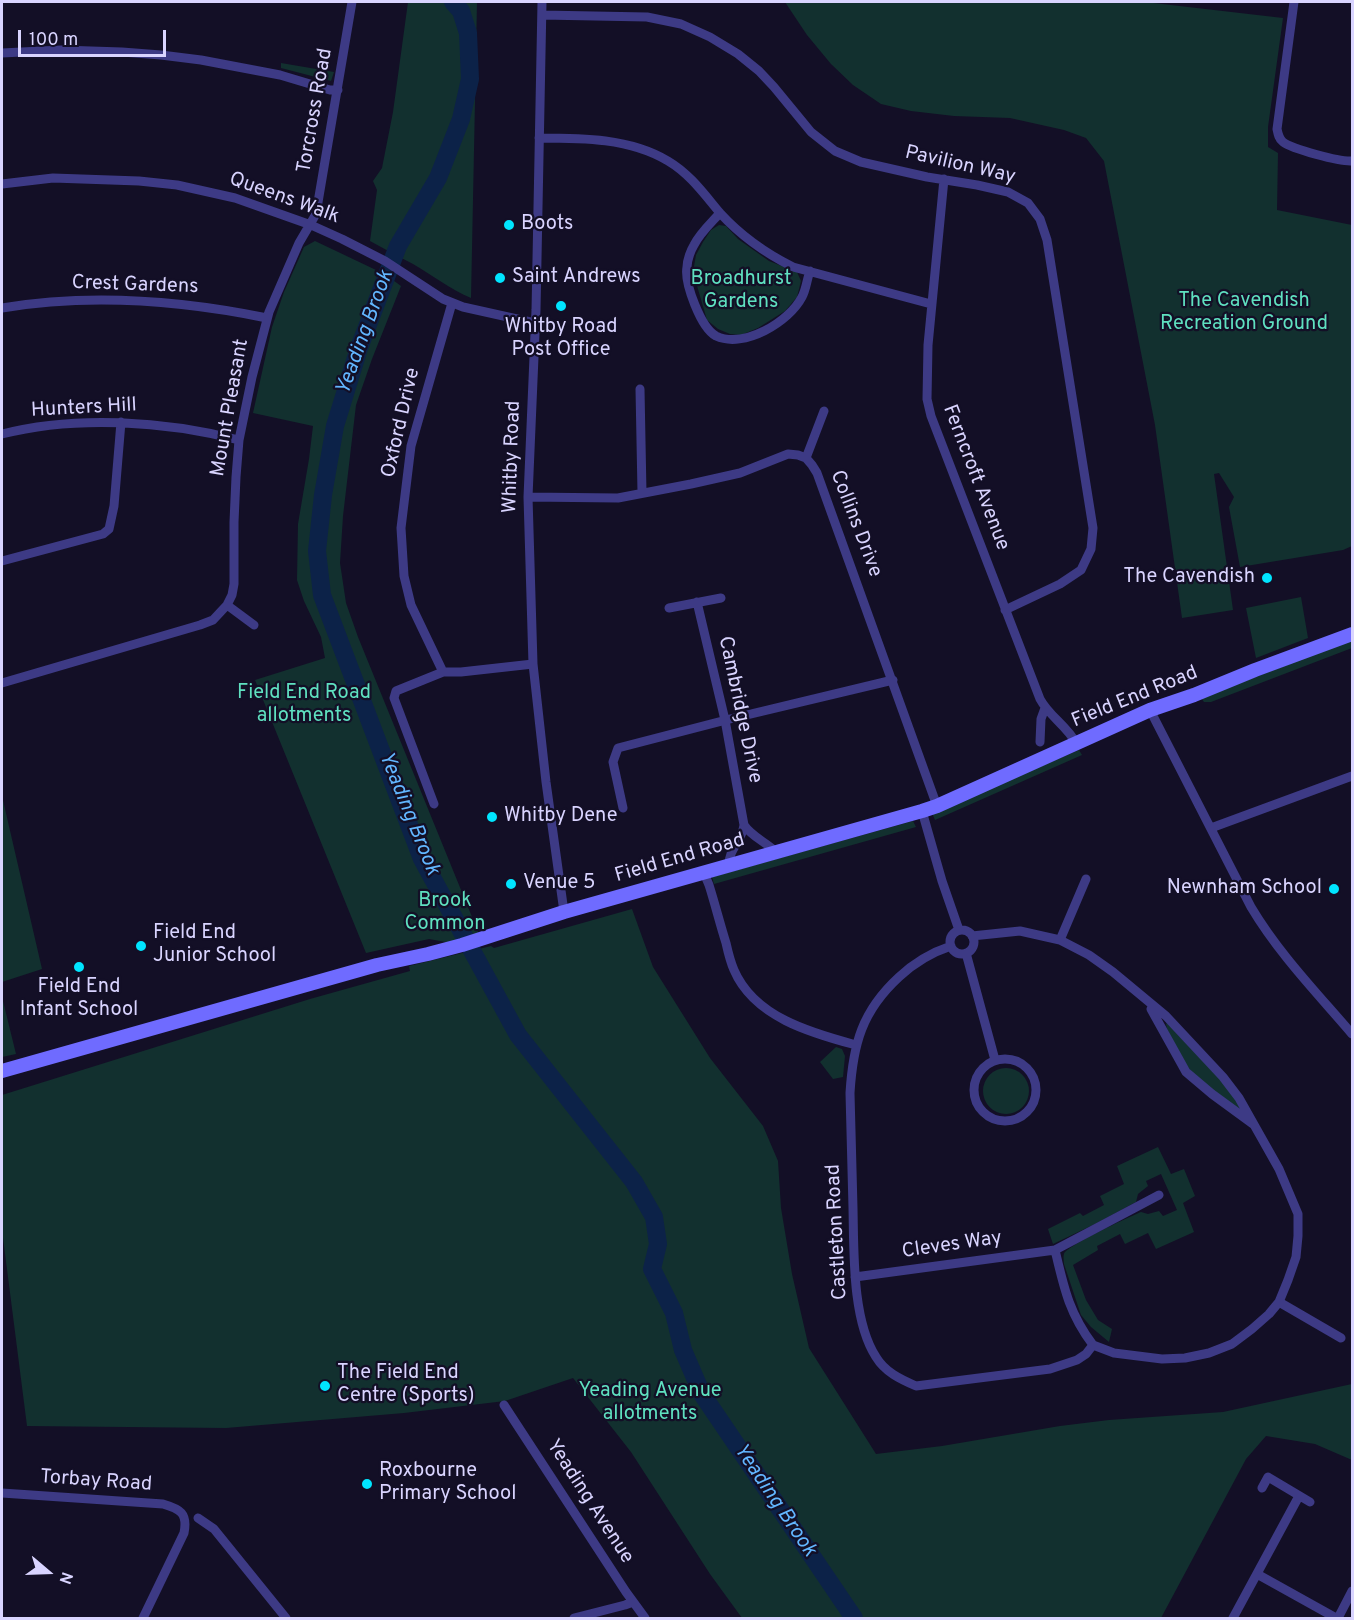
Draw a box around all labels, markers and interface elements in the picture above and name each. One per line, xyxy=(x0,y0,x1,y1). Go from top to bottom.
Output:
scale bar xyxy=(21,18,170,56)
text: 100 m xyxy=(29,29,78,52)
street label: Torcross Road xyxy=(293,47,339,175)
street label: Pavilion Way xyxy=(902,142,1018,190)
street label: Queens Walk xyxy=(225,168,343,230)
place label: Boots xyxy=(521,213,573,237)
marker: Boots xyxy=(502,218,516,232)
place label: Saint Andrews xyxy=(512,266,641,290)
water label: Yeading Brook xyxy=(332,267,400,399)
park label: Broadhurst Gardens xyxy=(691,268,791,315)
marker: Saint Andrews xyxy=(493,271,507,285)
street label: Crest Gardens xyxy=(71,272,199,300)
park label: The Cavendish Recreation Ground xyxy=(1160,290,1328,337)
marker: Whitby Road Post Office xyxy=(554,299,568,313)
place label: Whitby Road Post Office xyxy=(504,316,618,363)
street label: Mount Pleasant xyxy=(207,337,255,479)
street label: Oxford Drive xyxy=(378,366,426,480)
street label: Hunters Hill xyxy=(30,394,138,424)
street label: Whitby Road xyxy=(499,400,527,514)
street label: Ferncroft Avenue xyxy=(936,402,1014,554)
street label: Collins Drive xyxy=(824,467,886,581)
place label: The Cavendish xyxy=(1123,566,1255,590)
marker: The Cavendish xyxy=(1260,571,1274,585)
street label: Cambridge Drive xyxy=(712,634,766,786)
street label: Field End Road xyxy=(1068,662,1202,734)
park label: Field End Road allotments xyxy=(237,682,371,729)
water label: Yeading Brook xyxy=(372,749,444,879)
place label: Whitby Dene xyxy=(504,805,617,829)
marker: Whitby Dene xyxy=(485,810,499,824)
street label: Field End Road xyxy=(612,829,748,889)
place label: Venue 5 xyxy=(523,872,595,896)
marker: Venue 5 xyxy=(504,877,518,891)
place label: Newnham School xyxy=(1167,877,1322,901)
marker: Newnham School xyxy=(1327,882,1341,896)
park label: Brook Common xyxy=(405,890,485,937)
place label: Field End Junior School xyxy=(153,922,276,969)
marker: Field End Junior School xyxy=(134,939,148,953)
marker: Field End Infant School xyxy=(72,960,86,974)
place label: Field End Infant School xyxy=(20,976,138,1023)
street label: Castleton Road xyxy=(822,1163,854,1301)
street label: Cleves Way xyxy=(900,1227,1004,1265)
place label: The Field End Centre (Sports) xyxy=(337,1362,475,1409)
marker: The Field End Centre (Sports) xyxy=(318,1379,332,1393)
park label: Yeading Avenue allotments xyxy=(578,1380,722,1427)
street label: Yeading Avenue xyxy=(540,1435,638,1569)
water label: Yeading Brook xyxy=(727,1440,821,1562)
place label: Roxbourne Primary School xyxy=(379,1460,516,1507)
street label: Torbay Road xyxy=(39,1466,153,1498)
marker: Roxbourne Primary School xyxy=(360,1477,374,1491)
north arrow xyxy=(18,1542,78,1602)
text: N xyxy=(54,1569,76,1587)

